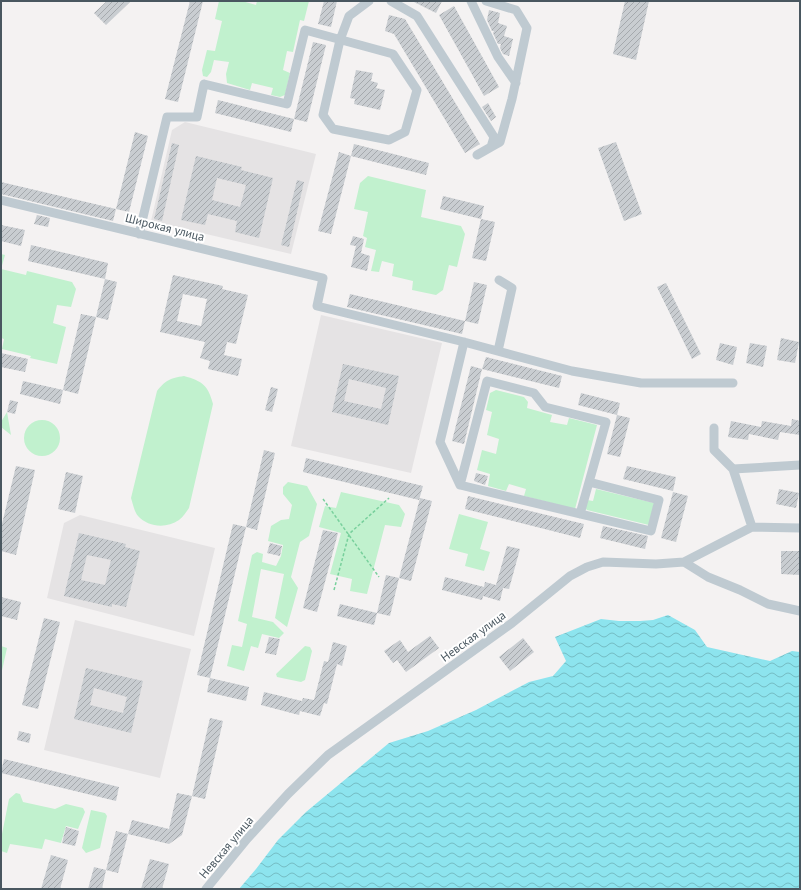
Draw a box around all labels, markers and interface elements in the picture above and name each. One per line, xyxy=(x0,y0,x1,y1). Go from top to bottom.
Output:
street label: Широкая улица xyxy=(124,210,206,244)
street label: Невская улица xyxy=(438,607,508,665)
street label: Невская улица xyxy=(196,813,256,881)

